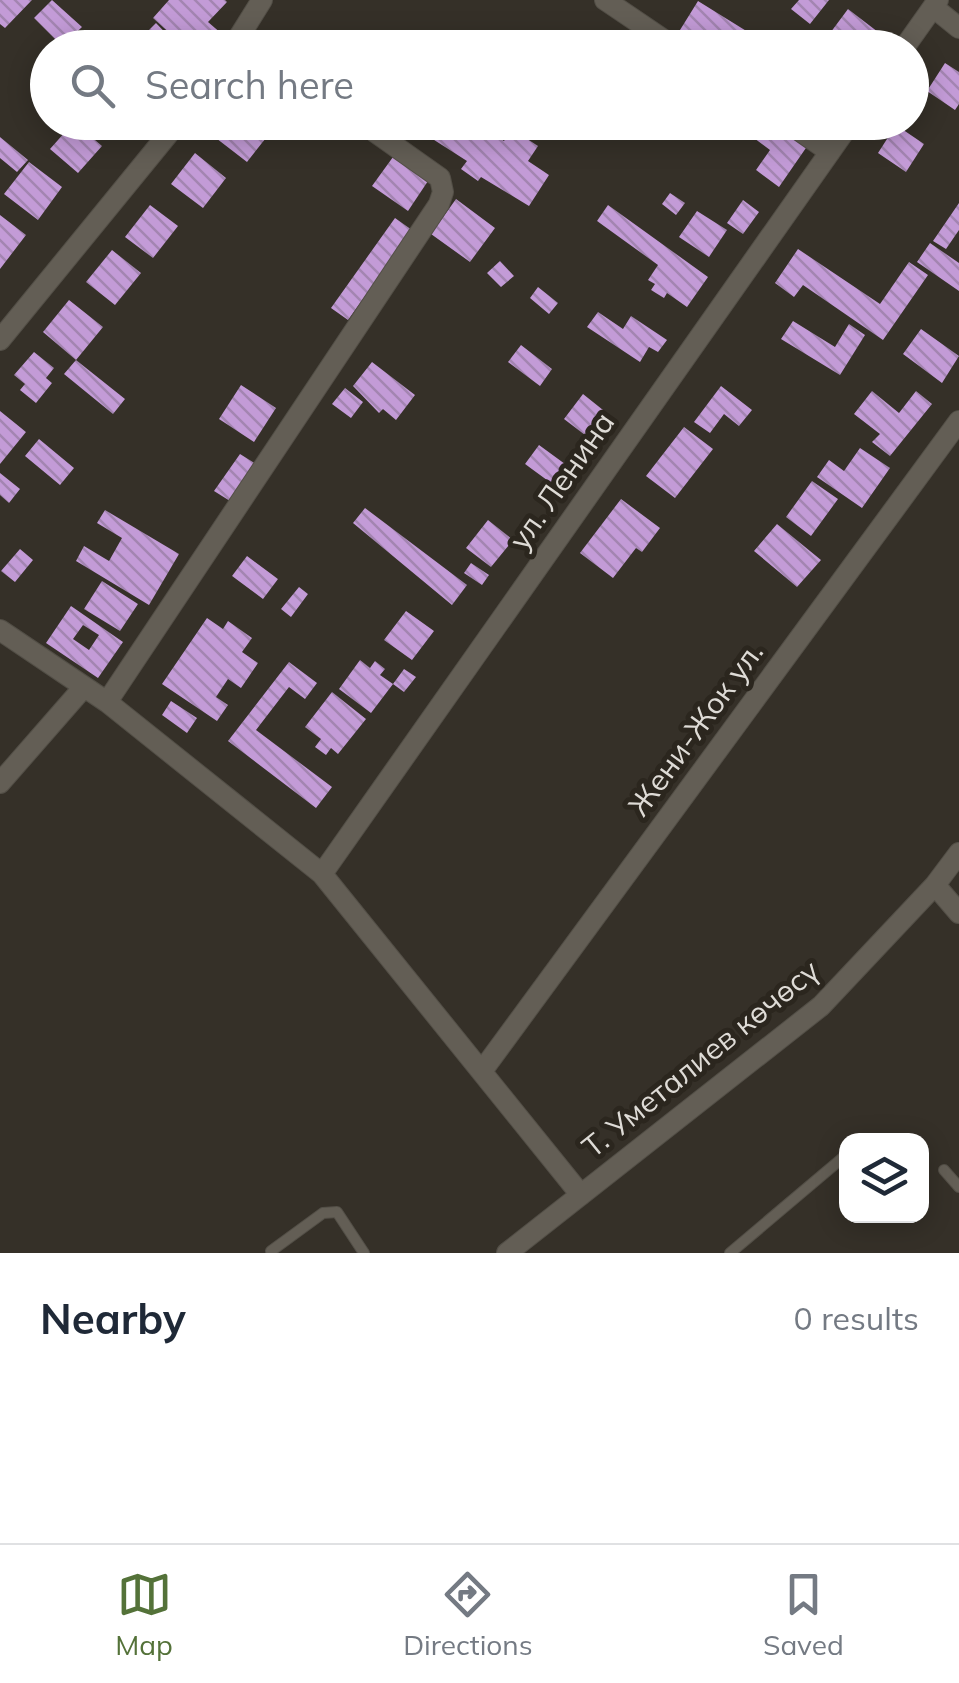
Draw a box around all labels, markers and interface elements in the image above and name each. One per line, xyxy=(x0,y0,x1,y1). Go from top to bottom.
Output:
search box xyxy=(30,30,929,140)
icon: search xyxy=(65,58,120,113)
text: Search here xyxy=(145,61,354,109)
street label: ул. Ленина xyxy=(500,404,622,556)
street label: Жени-Жок ул. xyxy=(619,634,771,823)
street label: Т. Уметалиев көчөсү xyxy=(574,951,827,1165)
map controls xyxy=(839,1133,929,1223)
button: layers xyxy=(839,1133,929,1223)
text: Nearby xyxy=(40,1292,186,1345)
text: 0 results xyxy=(794,1298,919,1338)
tab: Map xyxy=(115,1567,173,1662)
tab: Directions xyxy=(403,1567,533,1662)
tab: Saved xyxy=(763,1567,844,1662)

